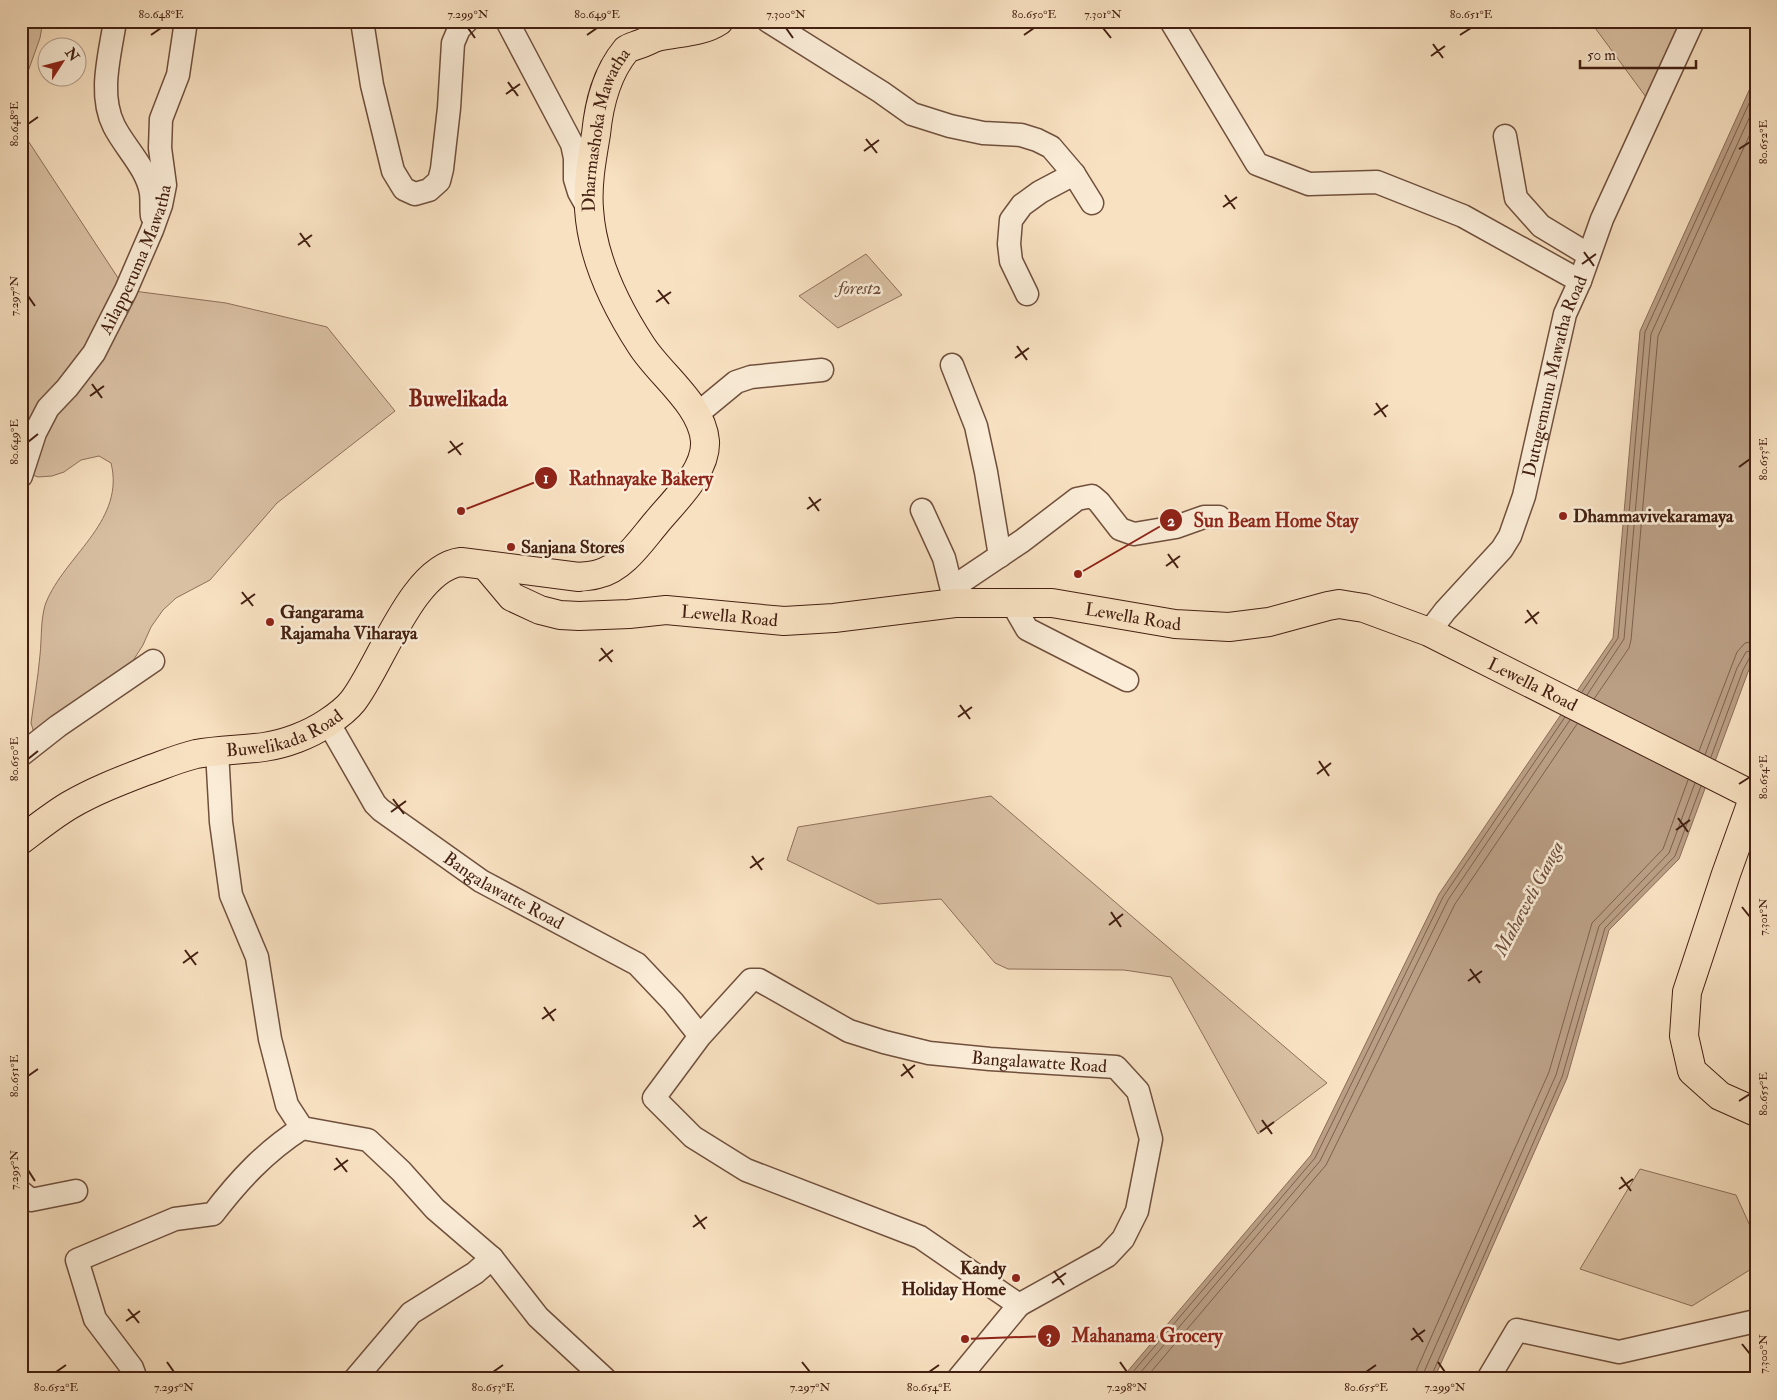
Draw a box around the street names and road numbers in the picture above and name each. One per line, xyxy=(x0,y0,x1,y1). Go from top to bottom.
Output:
street label: Dharmashoka Mawatha xyxy=(577,43,636,213)
street label: Ailapperuma Mawatha xyxy=(94,182,177,339)
street label: Dutugemunu Mawatha Road xyxy=(1518,273,1593,479)
street label: Lewella Road xyxy=(1083,598,1182,636)
street label: Lewella Road xyxy=(680,600,779,632)
street label: Lewella Road xyxy=(1484,653,1581,717)
street label: Buwelikada Road xyxy=(225,705,348,762)
street label: Bangalawatte Road xyxy=(439,847,568,935)
street label: Bangalawatte Road xyxy=(970,1046,1108,1078)

